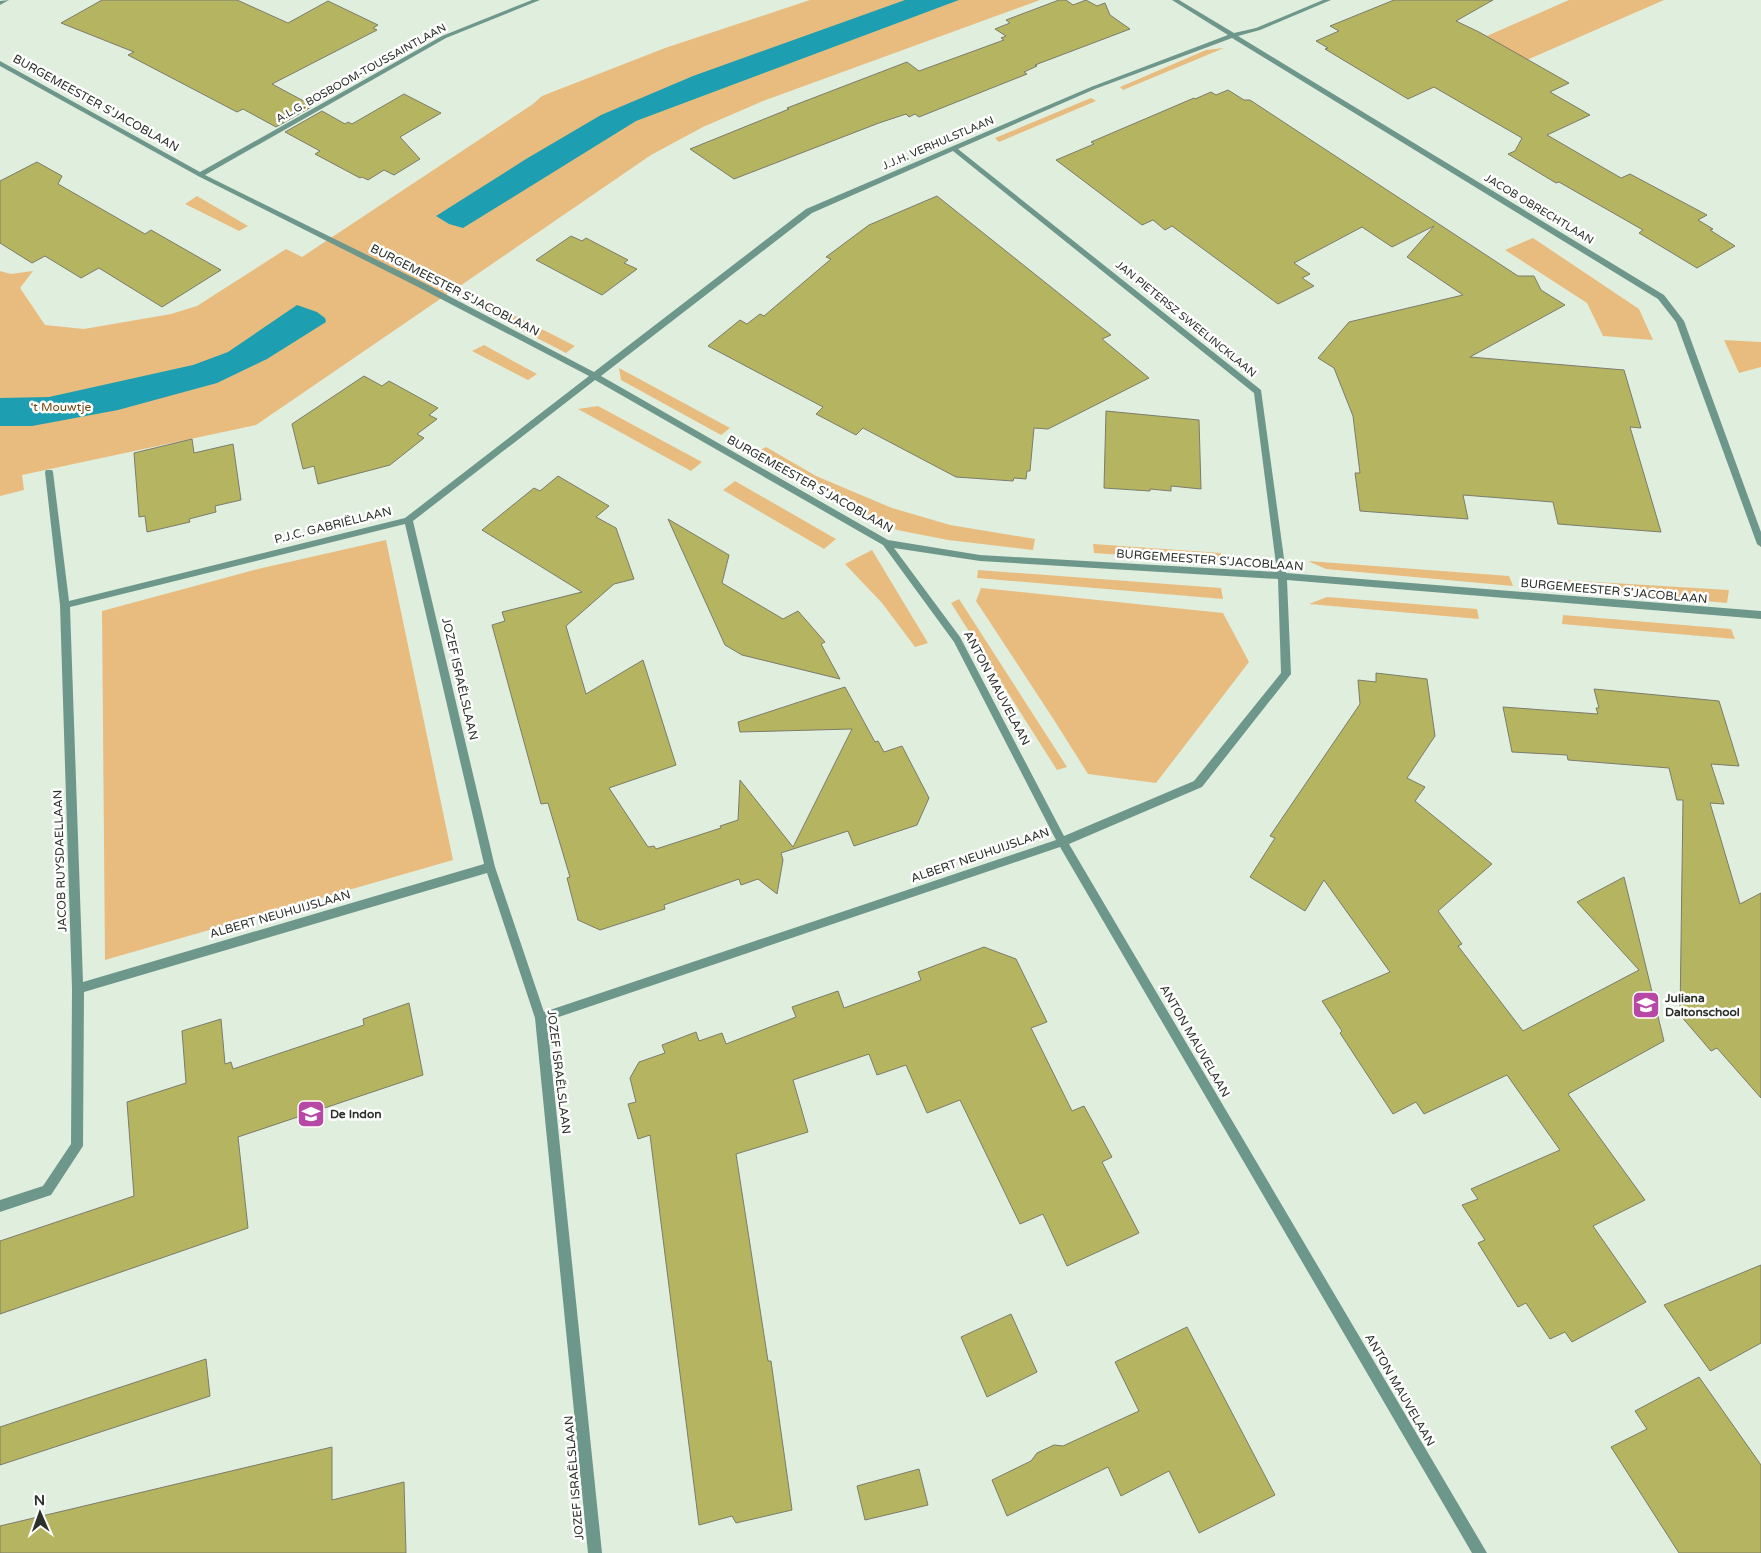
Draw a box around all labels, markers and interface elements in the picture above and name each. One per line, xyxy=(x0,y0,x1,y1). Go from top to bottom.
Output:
street label: A.L.G. BOSBOOM-TOUSSAINTLAAN xyxy=(274,21,448,125)
street label: BURGEMEESTER S'JACOBLAAN xyxy=(11,51,181,155)
street label: J.J.H. VERHULSTLAAN xyxy=(880,114,996,172)
street label: JACOB OBRECHTLAAN xyxy=(1482,171,1596,247)
street label: BURGEMEESTER S'JACOBLAAN xyxy=(368,241,542,339)
street label: JAN PIETERSZ SWEELINCKLAAN xyxy=(1113,258,1259,380)
park label: 't Mouwtje xyxy=(31,400,91,414)
street label: BURGEMEESTER S'JACOBLAAN xyxy=(725,432,895,536)
street label: P.J.C. GABRIËLLAAN xyxy=(273,504,393,546)
street label: BURGEMEESTER S'JACOBLAAN xyxy=(1116,546,1304,574)
street label: BURGEMEESTER S'JACOBLAAN xyxy=(1520,576,1708,606)
street label: JOZEF ISRAËLSLAAN xyxy=(439,616,481,742)
street label: ANTON MAUVELAAN xyxy=(961,628,1033,748)
street label: JACOB RUYSDAELLAAN xyxy=(51,790,69,932)
street label: ALBERT NEUHUIJSLAAN xyxy=(909,825,1051,885)
street label: ALBERT NEUHUIJSLAAN xyxy=(208,887,352,941)
street label: ANTON MAUVELAAN xyxy=(1157,982,1233,1100)
school or university icon: Juliana Daltonschool xyxy=(1631,990,1661,1020)
place label: Juliana Daltonschool xyxy=(1664,991,1740,1019)
street label: JOZEF ISRAËLSLAAN xyxy=(544,1009,574,1135)
school or university icon: De Indon xyxy=(296,1099,326,1129)
place label: De Indon xyxy=(330,1107,381,1121)
street label: ANTON MAUVELAAN xyxy=(1362,1331,1438,1449)
street label: JOZEF ISRAËLSLAAN xyxy=(562,1415,586,1541)
north arrow xyxy=(15,1488,65,1538)
text: N xyxy=(34,1492,45,1509)

